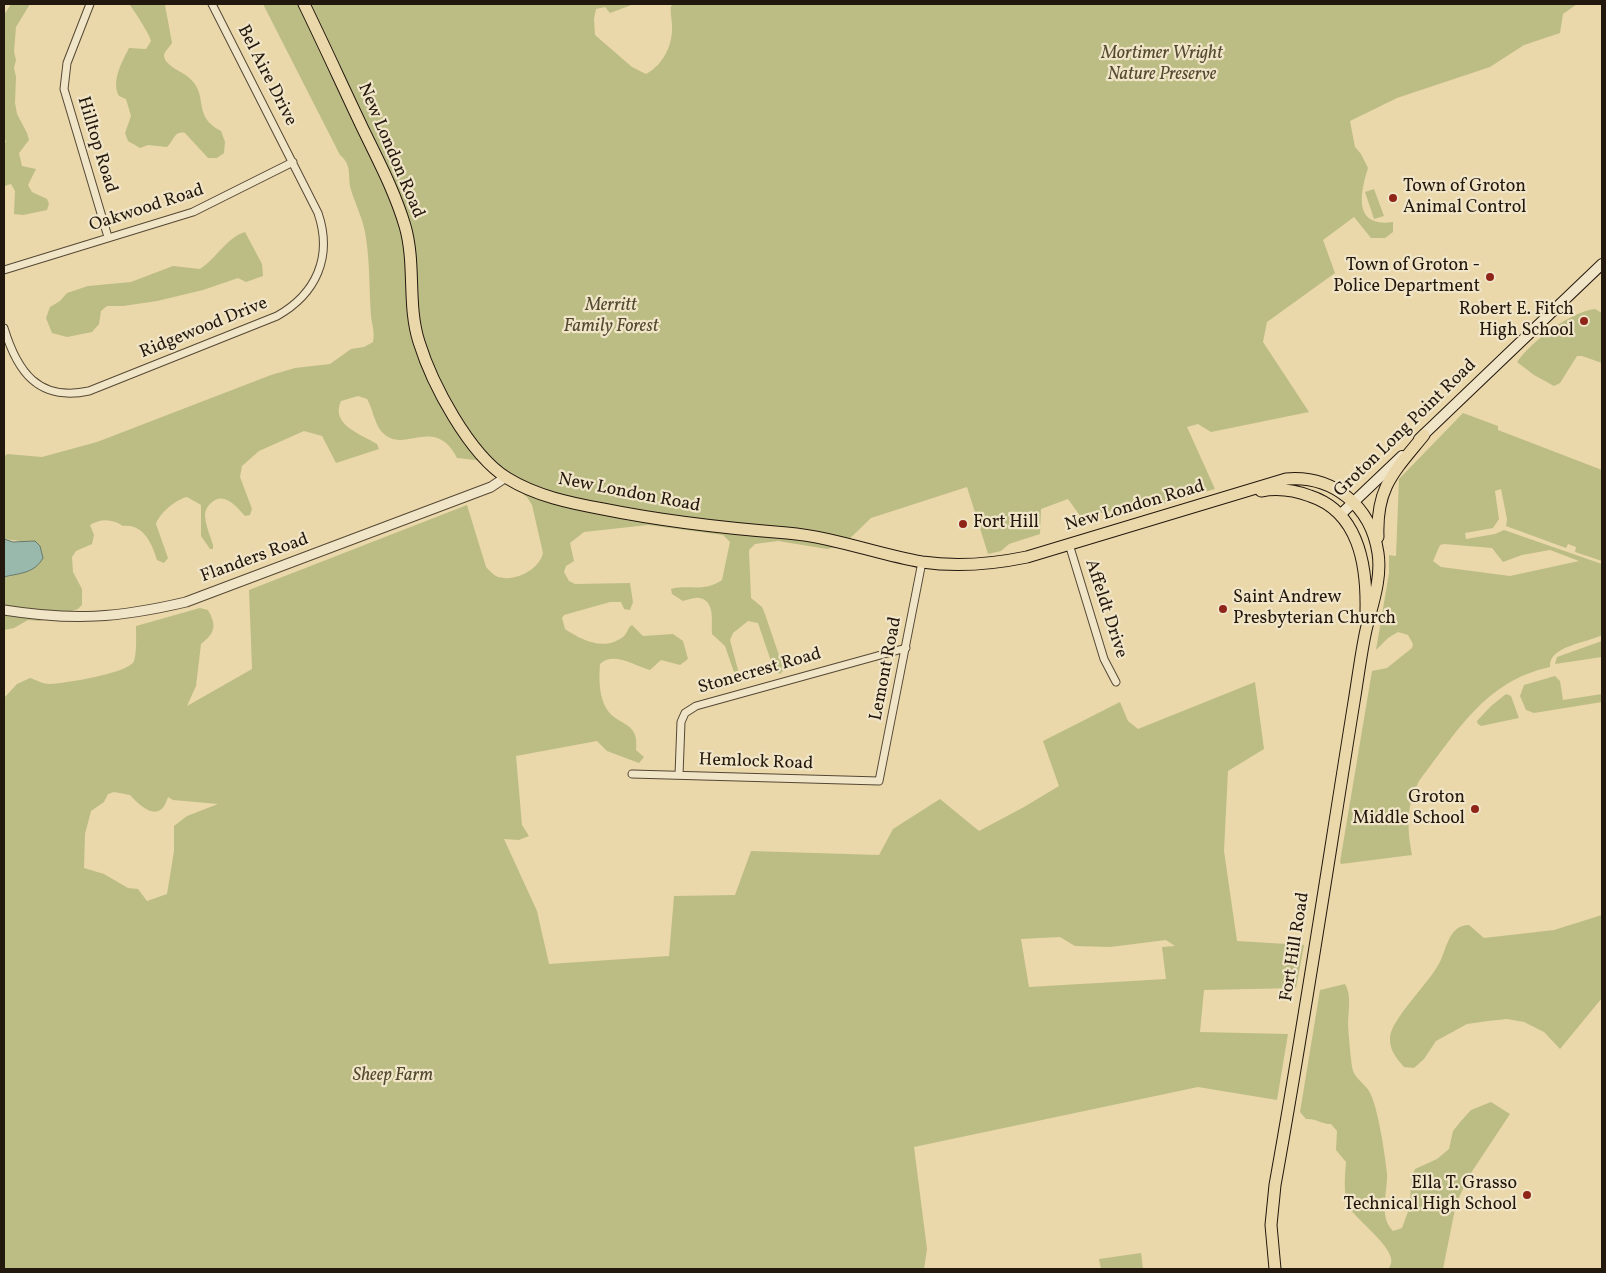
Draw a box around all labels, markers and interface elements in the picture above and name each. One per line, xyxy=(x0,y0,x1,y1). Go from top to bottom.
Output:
street label: Bel Aire Drive xyxy=(231,22,301,130)
park label: Mortimer Wright Nature Preserve xyxy=(1101,44,1223,86)
street label: New London Road xyxy=(352,80,428,222)
street label: Hilltop Road xyxy=(71,94,121,196)
place label: Town of Groton Animal Control xyxy=(1403,177,1526,220)
street label: Oakwood Road xyxy=(87,180,207,238)
marker: Town of Groton Animal Control xyxy=(1387,192,1399,204)
place label: Town of Groton - Police Department xyxy=(1333,256,1480,298)
marker: Town of Groton - Police Department xyxy=(1484,271,1496,283)
street label: Ridgewood Drive xyxy=(137,294,271,364)
park label: Merritt Family Forest xyxy=(563,296,659,338)
place label: Robert E. Fitch High School xyxy=(1459,300,1574,342)
marker: Robert E. Fitch High School xyxy=(1578,315,1590,327)
street label: Groton Long Point Road xyxy=(1330,355,1482,503)
street label: New London Road xyxy=(556,470,702,518)
street label: New London Road xyxy=(1063,477,1207,537)
place label: Fort Hill xyxy=(973,513,1039,535)
marker: Fort Hill xyxy=(957,518,969,530)
street label: Flanders Road xyxy=(198,529,312,589)
street label: Affeldt Drive xyxy=(1079,557,1131,661)
place label: Saint Andrew Presbyterian Church xyxy=(1233,588,1396,630)
marker: Saint Andrew Presbyterian Church xyxy=(1217,603,1229,615)
street label: Lemont Road xyxy=(866,615,908,723)
street label: Stonecrest Road xyxy=(696,644,824,700)
street label: Hemlock Road xyxy=(698,750,814,776)
place label: Groton Middle School xyxy=(1352,788,1465,831)
marker: Groton Middle School xyxy=(1469,803,1481,815)
street label: Fort Hill Road xyxy=(1277,891,1315,1003)
park label: Sheep Farm xyxy=(353,1066,433,1088)
place label: Ella T. Grasso Technical High School xyxy=(1344,1174,1517,1216)
marker: Ella T. Grasso Technical High School xyxy=(1521,1189,1533,1201)

